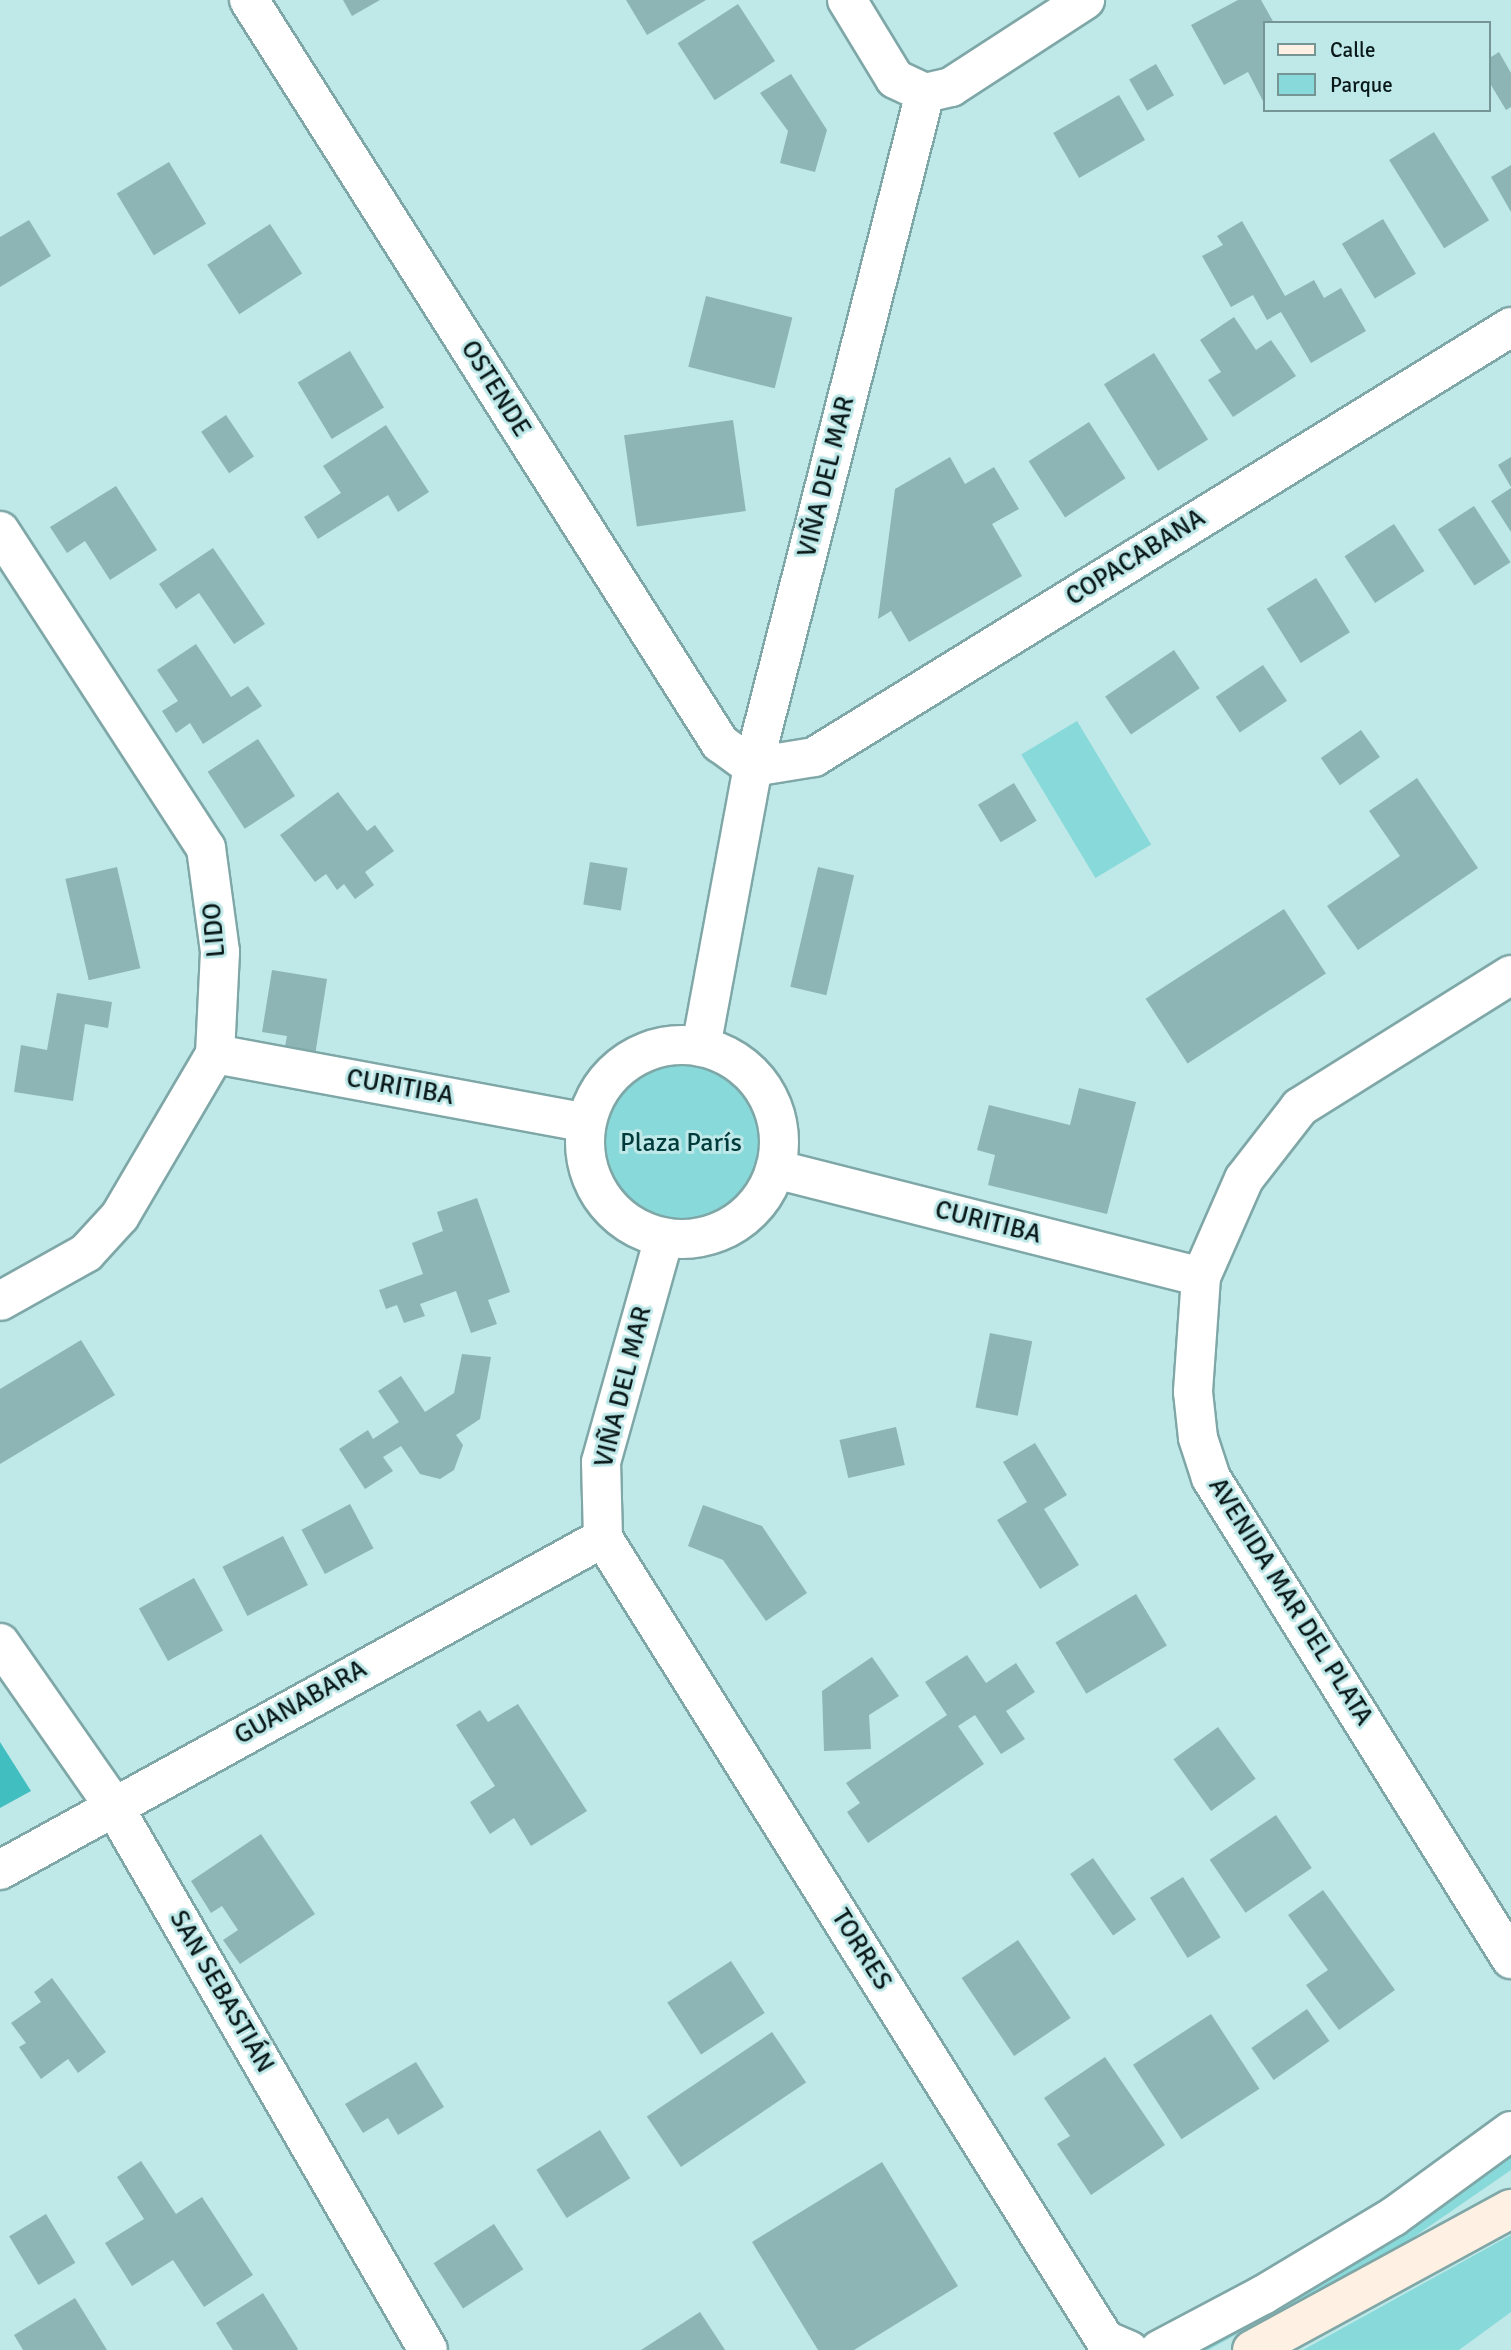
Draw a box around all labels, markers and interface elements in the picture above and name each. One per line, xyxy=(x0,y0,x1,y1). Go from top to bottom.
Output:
legend xyxy=(1262,21,1490,112)
text: Calle xyxy=(1330,37,1376,63)
text: Parque xyxy=(1330,72,1393,98)
street label: OSTENDE xyxy=(453,335,537,443)
street label: VIÑA DEL MAR xyxy=(792,393,862,561)
street label: COPACABANA xyxy=(1061,503,1211,613)
street label: LIDO xyxy=(197,901,233,959)
street label: CURITIBA xyxy=(344,1063,456,1113)
park label: Plaza París xyxy=(620,1128,742,1160)
street label: CURITIBA xyxy=(932,1195,1044,1251)
street label: VIÑA DEL MAR xyxy=(589,1303,659,1471)
street label: AVENIDA MAR DEL PLATA xyxy=(1201,1472,1379,1732)
street label: GUANABARA xyxy=(229,1654,373,1752)
street label: TORRES xyxy=(824,1904,898,1996)
street label: SAN SEBASTIÁN xyxy=(162,1905,280,2079)

